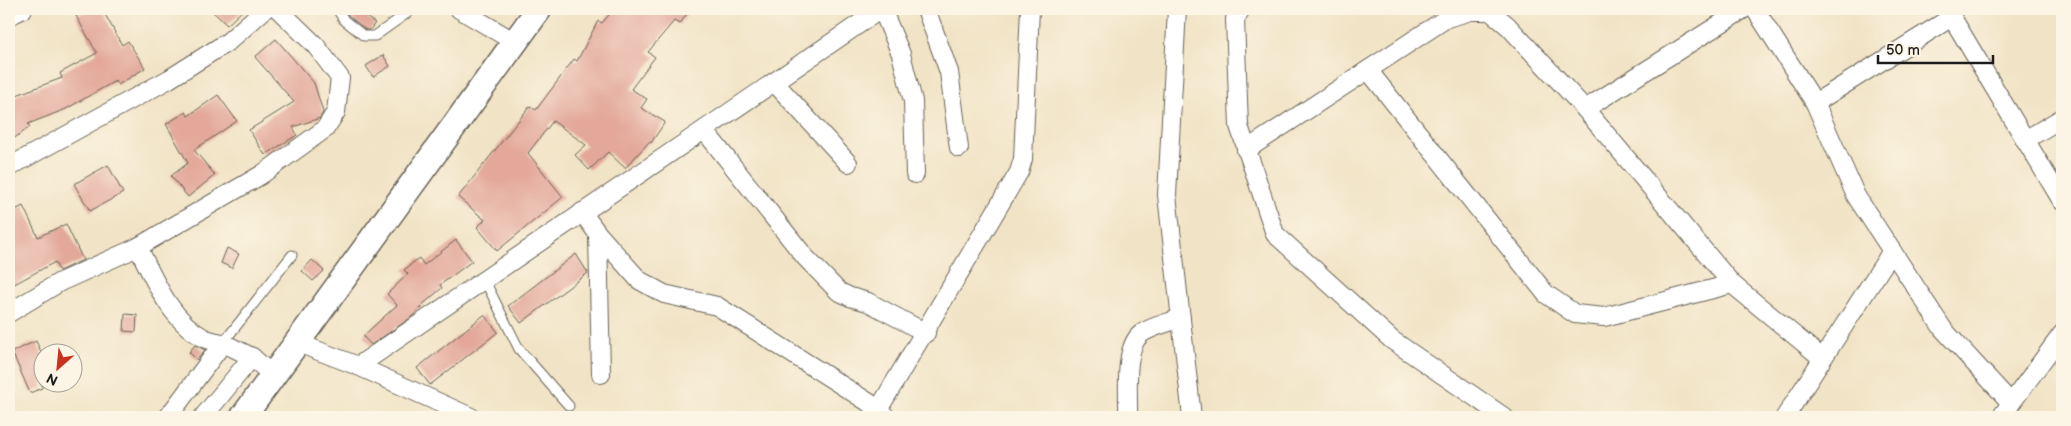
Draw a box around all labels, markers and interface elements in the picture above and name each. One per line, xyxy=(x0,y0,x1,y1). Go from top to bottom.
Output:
scale bar xyxy=(1878,32,1994,64)
text: 50 m xyxy=(1886,41,1920,60)
north arrow xyxy=(32,344,82,394)
text: N xyxy=(44,369,61,389)

